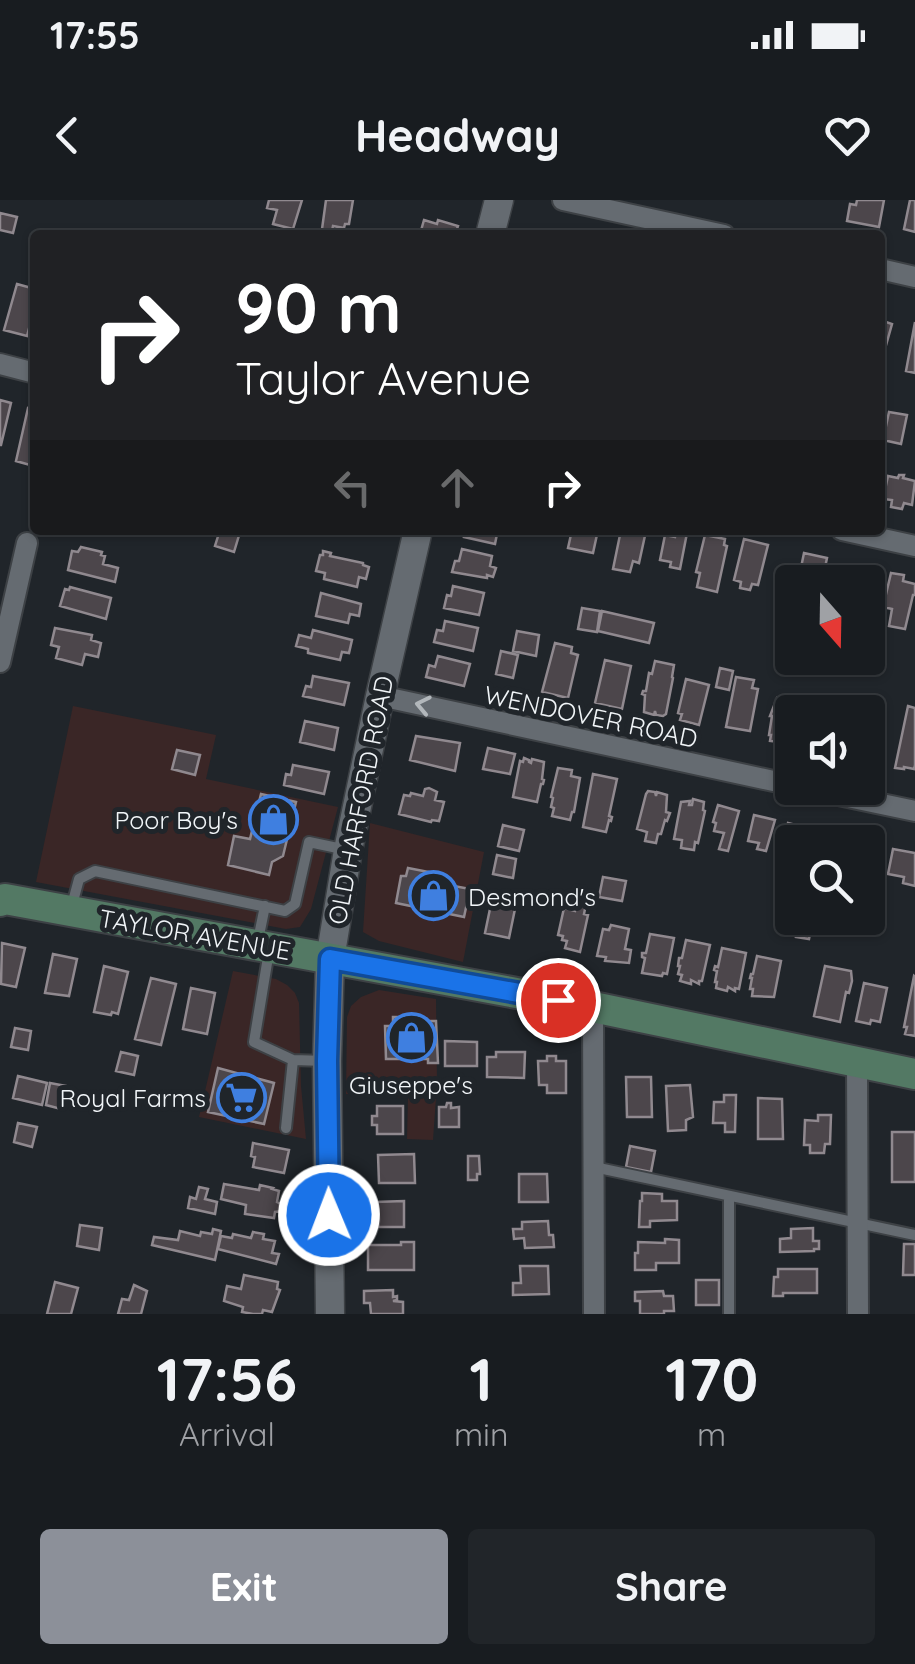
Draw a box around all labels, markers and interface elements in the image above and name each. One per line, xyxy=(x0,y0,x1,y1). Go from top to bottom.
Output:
text: 17:55 xyxy=(50,11,140,59)
text: Headway xyxy=(355,107,560,163)
icon: back xyxy=(40,108,95,163)
icon: heart xyxy=(820,108,875,163)
text: 90 m xyxy=(235,263,402,351)
icon: right xyxy=(70,270,200,400)
text: Taylor Avenue xyxy=(235,350,531,406)
icon: left xyxy=(325,460,380,515)
icon: ahead xyxy=(430,460,485,515)
icon: right xyxy=(535,460,590,515)
north arrow xyxy=(775,565,885,675)
map controls xyxy=(775,565,885,935)
street label: OLD HARFORD ROAD xyxy=(321,673,399,927)
street label: WENDOVER ROAD xyxy=(481,678,701,754)
button: sound xyxy=(775,695,885,805)
one-way arrow xyxy=(415,696,432,717)
shop icon: Poor Boy's xyxy=(247,793,299,845)
place label: Poor Boy's xyxy=(115,804,238,835)
button: search xyxy=(775,825,885,935)
shop icon: Desmond's xyxy=(407,870,459,922)
place label: Desmond's xyxy=(468,881,596,912)
street label: TAYLOR AVENUE xyxy=(97,902,293,966)
pin xyxy=(516,958,601,1043)
icon: arrive xyxy=(531,973,586,1028)
shop icon: Giuseppe's xyxy=(385,1012,437,1064)
place label: Giuseppe's xyxy=(349,1069,473,1100)
supermarket icon: Royal Farms xyxy=(215,1071,267,1123)
place label: Royal Farms xyxy=(59,1082,206,1113)
position arrow xyxy=(277,1163,381,1267)
text: 17:56 xyxy=(157,1341,297,1416)
text: 1 xyxy=(469,1341,493,1416)
text: 170 xyxy=(665,1341,758,1416)
text: Arrival xyxy=(179,1414,275,1454)
text: min xyxy=(454,1414,508,1454)
text: m xyxy=(697,1414,726,1454)
button: Exit xyxy=(40,1529,448,1644)
button: Share xyxy=(468,1529,875,1644)

